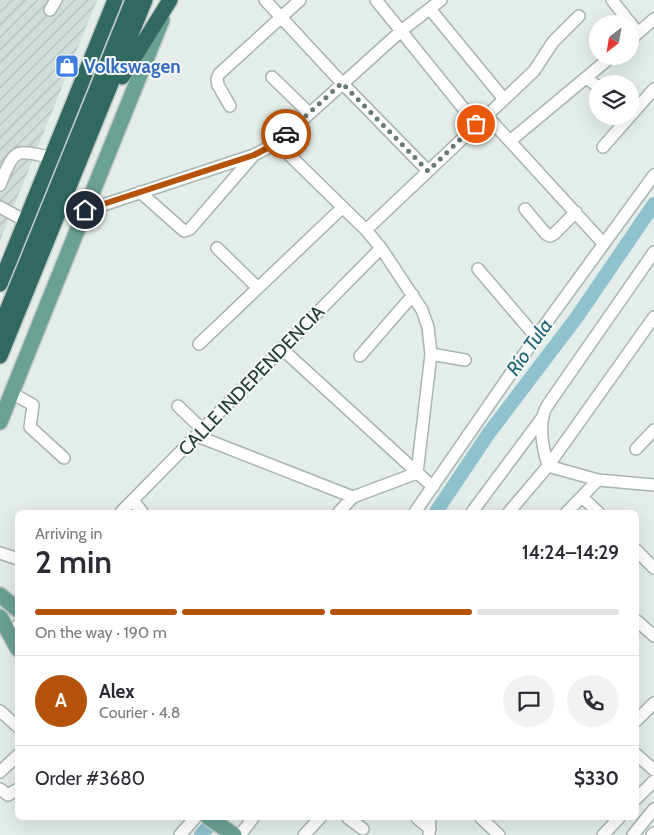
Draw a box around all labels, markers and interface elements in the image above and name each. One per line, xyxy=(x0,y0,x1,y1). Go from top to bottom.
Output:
north arrow xyxy=(589,15,639,65)
map controls xyxy=(589,15,639,125)
shop icon: Volkswagen xyxy=(54,53,80,79)
place label: Volkswagen xyxy=(84,55,181,78)
button: layers xyxy=(589,75,639,125)
pin xyxy=(455,103,497,145)
courier xyxy=(261,109,311,159)
icon: bag xyxy=(462,110,490,138)
icon: car xyxy=(272,120,300,148)
pin xyxy=(64,189,106,231)
icon: home xyxy=(71,196,99,224)
street label: CALLE INDEPENDENCIA xyxy=(173,300,329,460)
water label: Río Tula xyxy=(501,314,557,380)
text: Arriving in xyxy=(35,524,102,543)
text: 14:24–14:29 xyxy=(522,541,619,564)
text: 2 min xyxy=(35,542,112,581)
text: On the way · 190 m xyxy=(35,623,167,642)
button: chat xyxy=(503,675,555,727)
button: phone xyxy=(567,675,619,727)
text: Alex xyxy=(99,680,135,703)
text: A xyxy=(55,689,67,712)
text: Courier · 4.8 xyxy=(99,703,181,722)
text: Order #3680 xyxy=(35,767,145,790)
text: $330 xyxy=(574,767,619,790)

